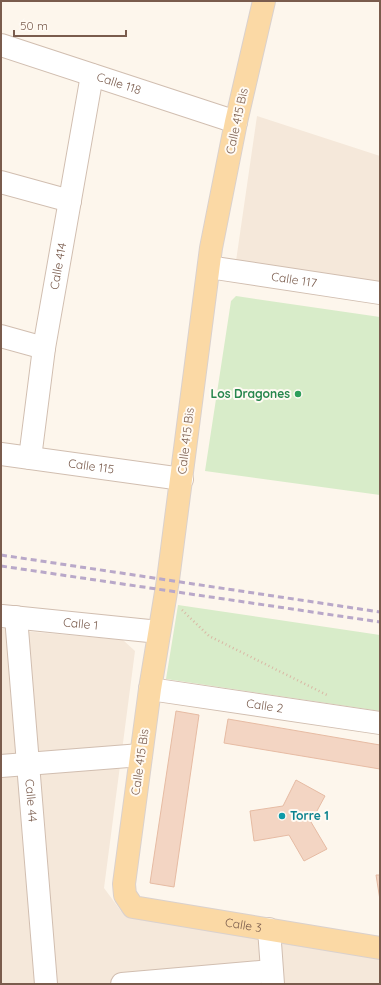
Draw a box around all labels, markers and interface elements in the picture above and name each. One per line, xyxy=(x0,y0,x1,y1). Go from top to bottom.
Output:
scale bar xyxy=(14,12,126,38)
text: 50 m xyxy=(20,18,48,33)
street label: Calle 118 xyxy=(95,69,143,97)
street label: Calle 415 Bis xyxy=(222,86,251,155)
street label: Calle 414 xyxy=(46,241,69,291)
street label: Calle 117 xyxy=(270,269,318,290)
place label: Los Dragones xyxy=(211,386,290,401)
marker: Los Dragones xyxy=(293,389,303,399)
street label: Calle 415 Bis xyxy=(174,406,197,475)
street label: Calle 115 xyxy=(67,455,115,477)
street label: Calle 1 xyxy=(62,614,99,633)
street label: Calle 2 xyxy=(245,695,285,716)
street label: Calle 415 Bis xyxy=(127,727,152,796)
street label: Calle 44 xyxy=(22,778,41,823)
place label: Torre 1 xyxy=(290,808,329,823)
marker: Torre 1 xyxy=(277,811,287,821)
street label: Calle 3 xyxy=(224,914,263,935)

